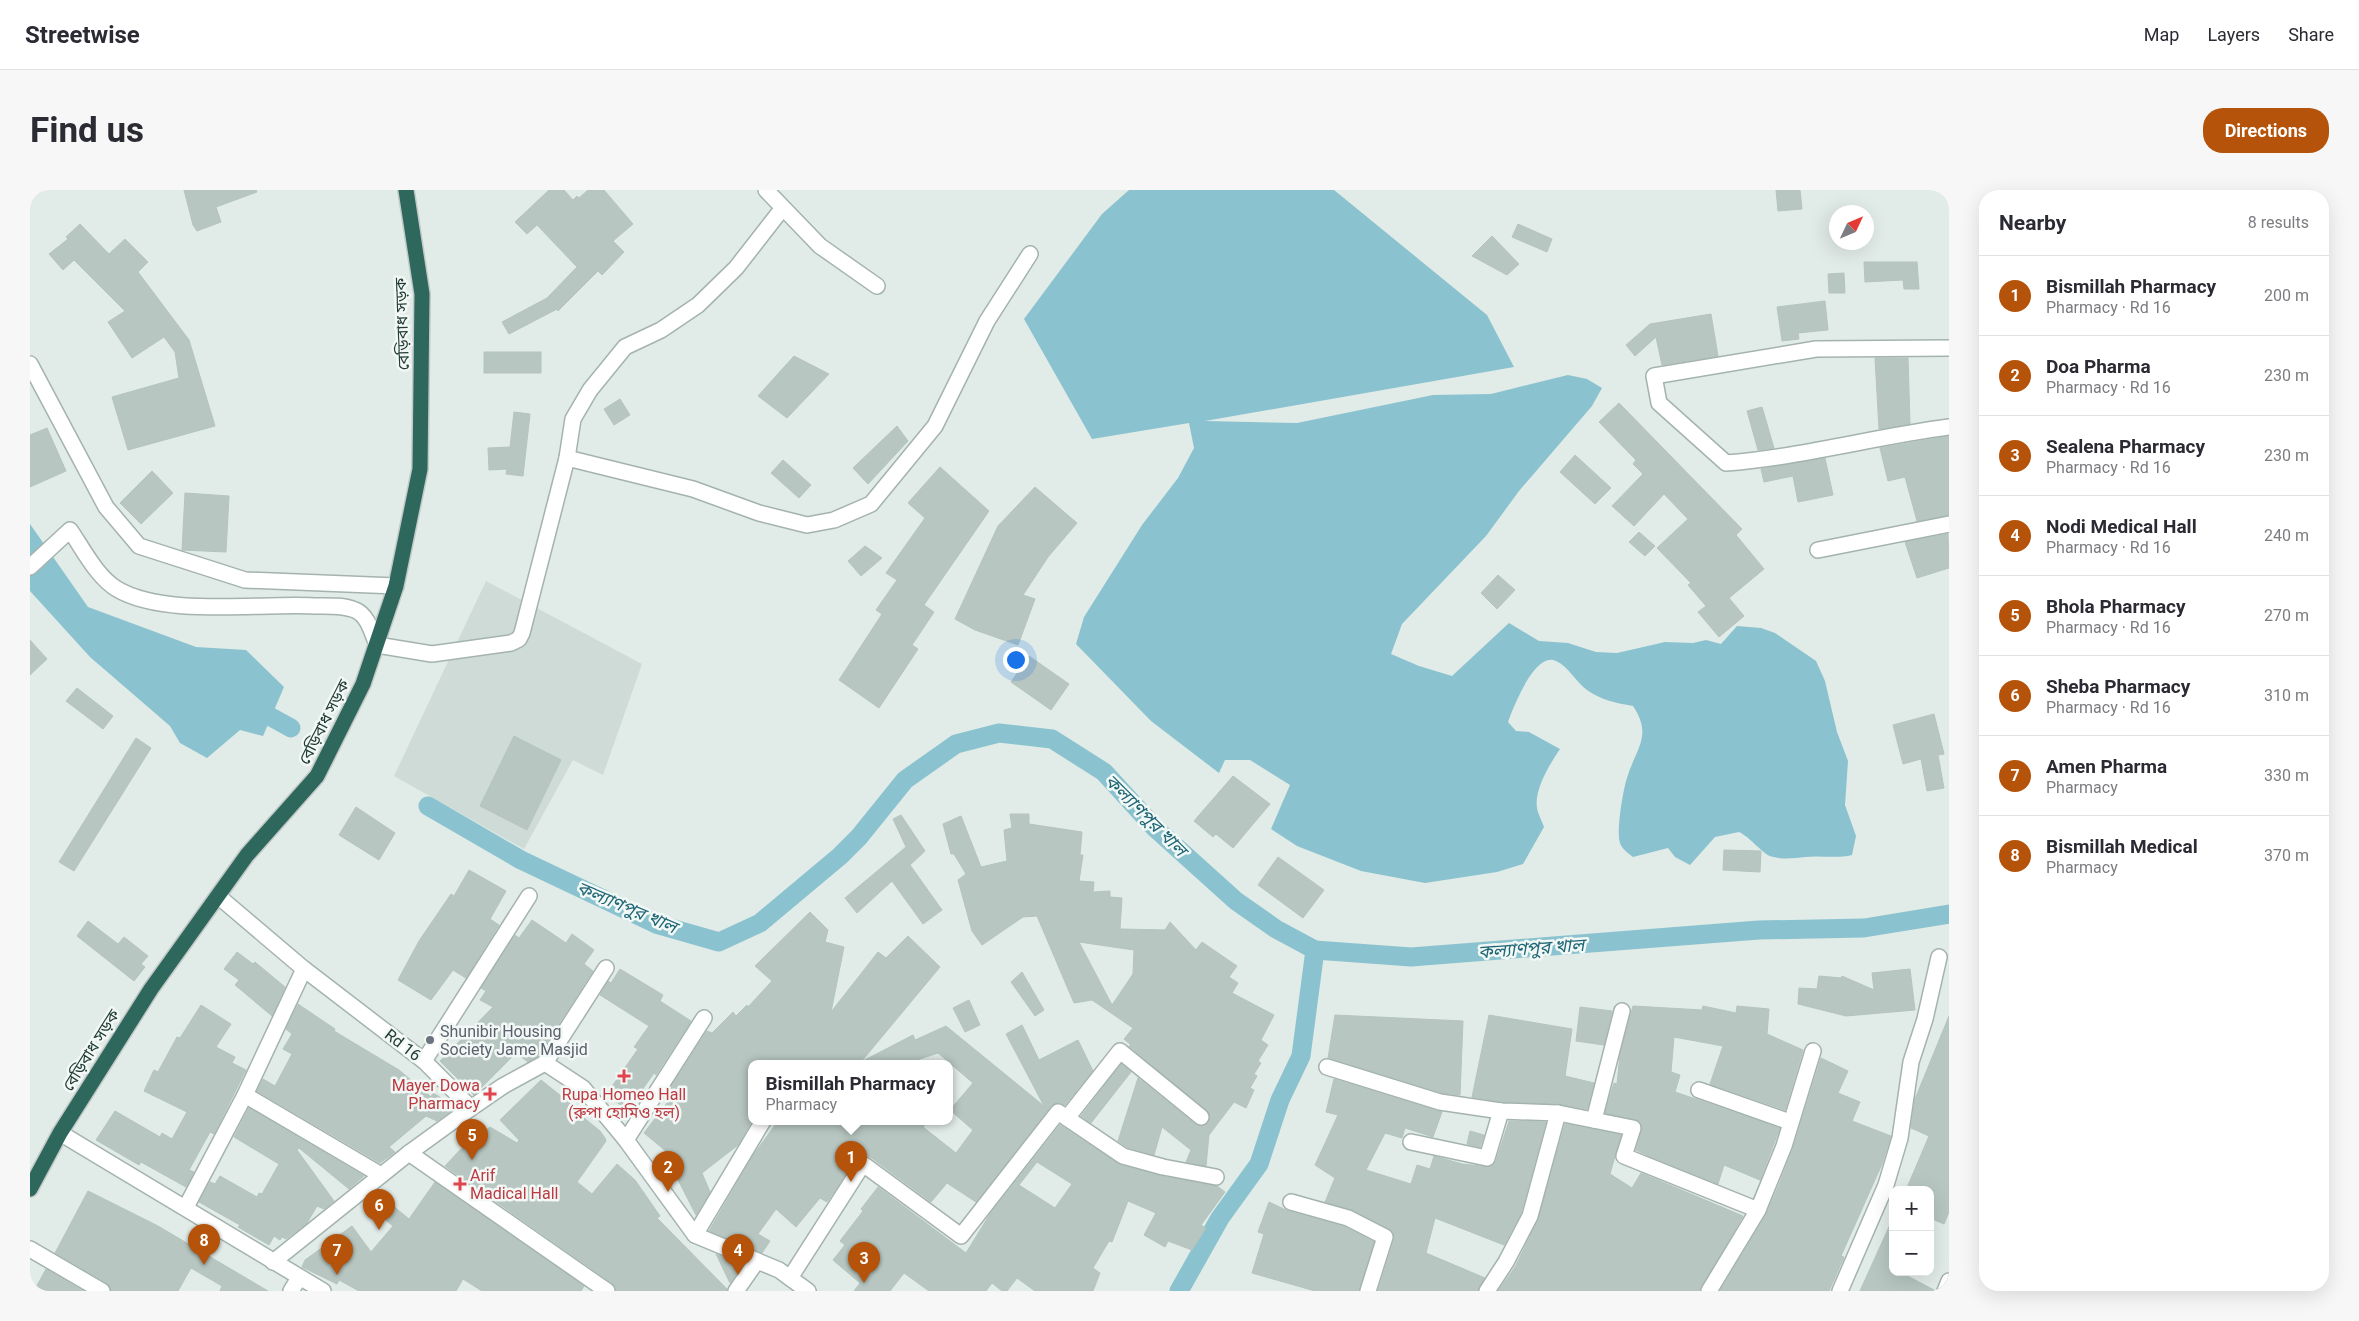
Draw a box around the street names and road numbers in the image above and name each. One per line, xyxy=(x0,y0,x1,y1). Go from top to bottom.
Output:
street label: বেড়িবাধ সড়ক xyxy=(391,276,413,371)
street label: বেড়িবাধ সড়ক xyxy=(295,675,354,768)
street label: বেড়িবাধ সড়ক xyxy=(58,1005,124,1094)
street label: Rd 16 xyxy=(381,1025,425,1065)

